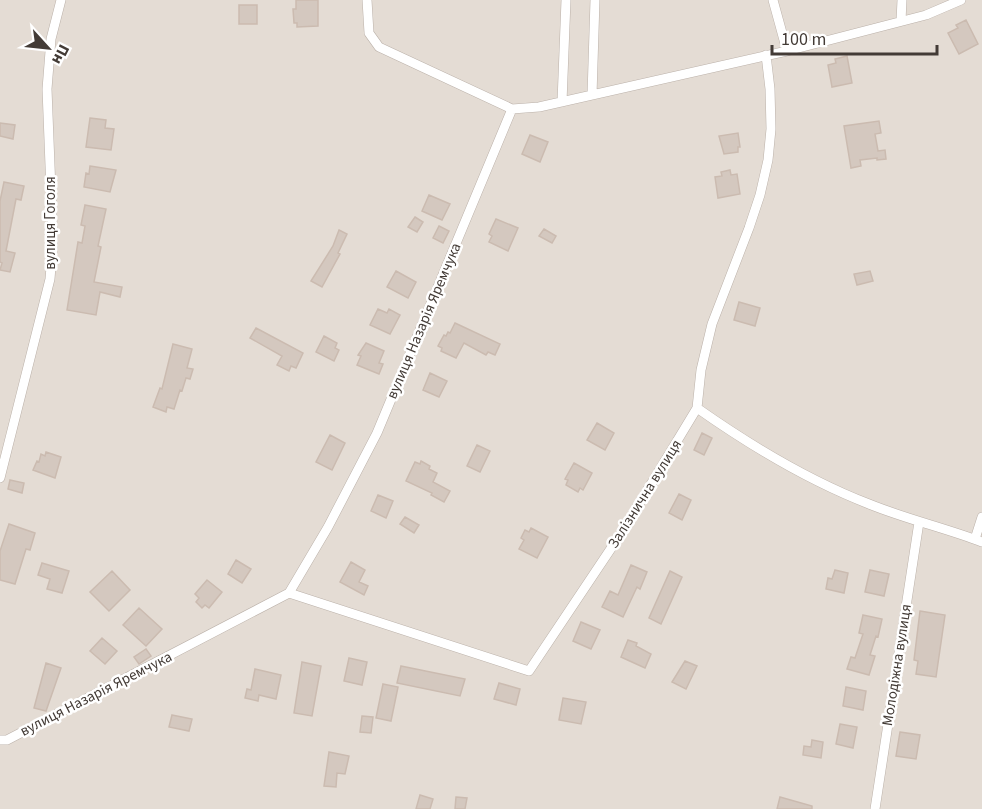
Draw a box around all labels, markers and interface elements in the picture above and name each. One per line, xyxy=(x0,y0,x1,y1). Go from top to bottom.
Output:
north arrow xyxy=(18,18,78,78)
scale bar xyxy=(772,18,937,56)
text: 100 m xyxy=(781,27,826,52)
text: Пн xyxy=(46,40,75,68)
street label: вулиця Гоголя xyxy=(40,176,61,270)
street label: вулиця Назарія Яремчука xyxy=(382,240,466,402)
street label: Залізнична вулиця xyxy=(603,435,687,553)
street label: Молодіжна вулиця xyxy=(877,603,917,727)
street label: вулиця Назарія Яремчука xyxy=(16,647,176,741)

